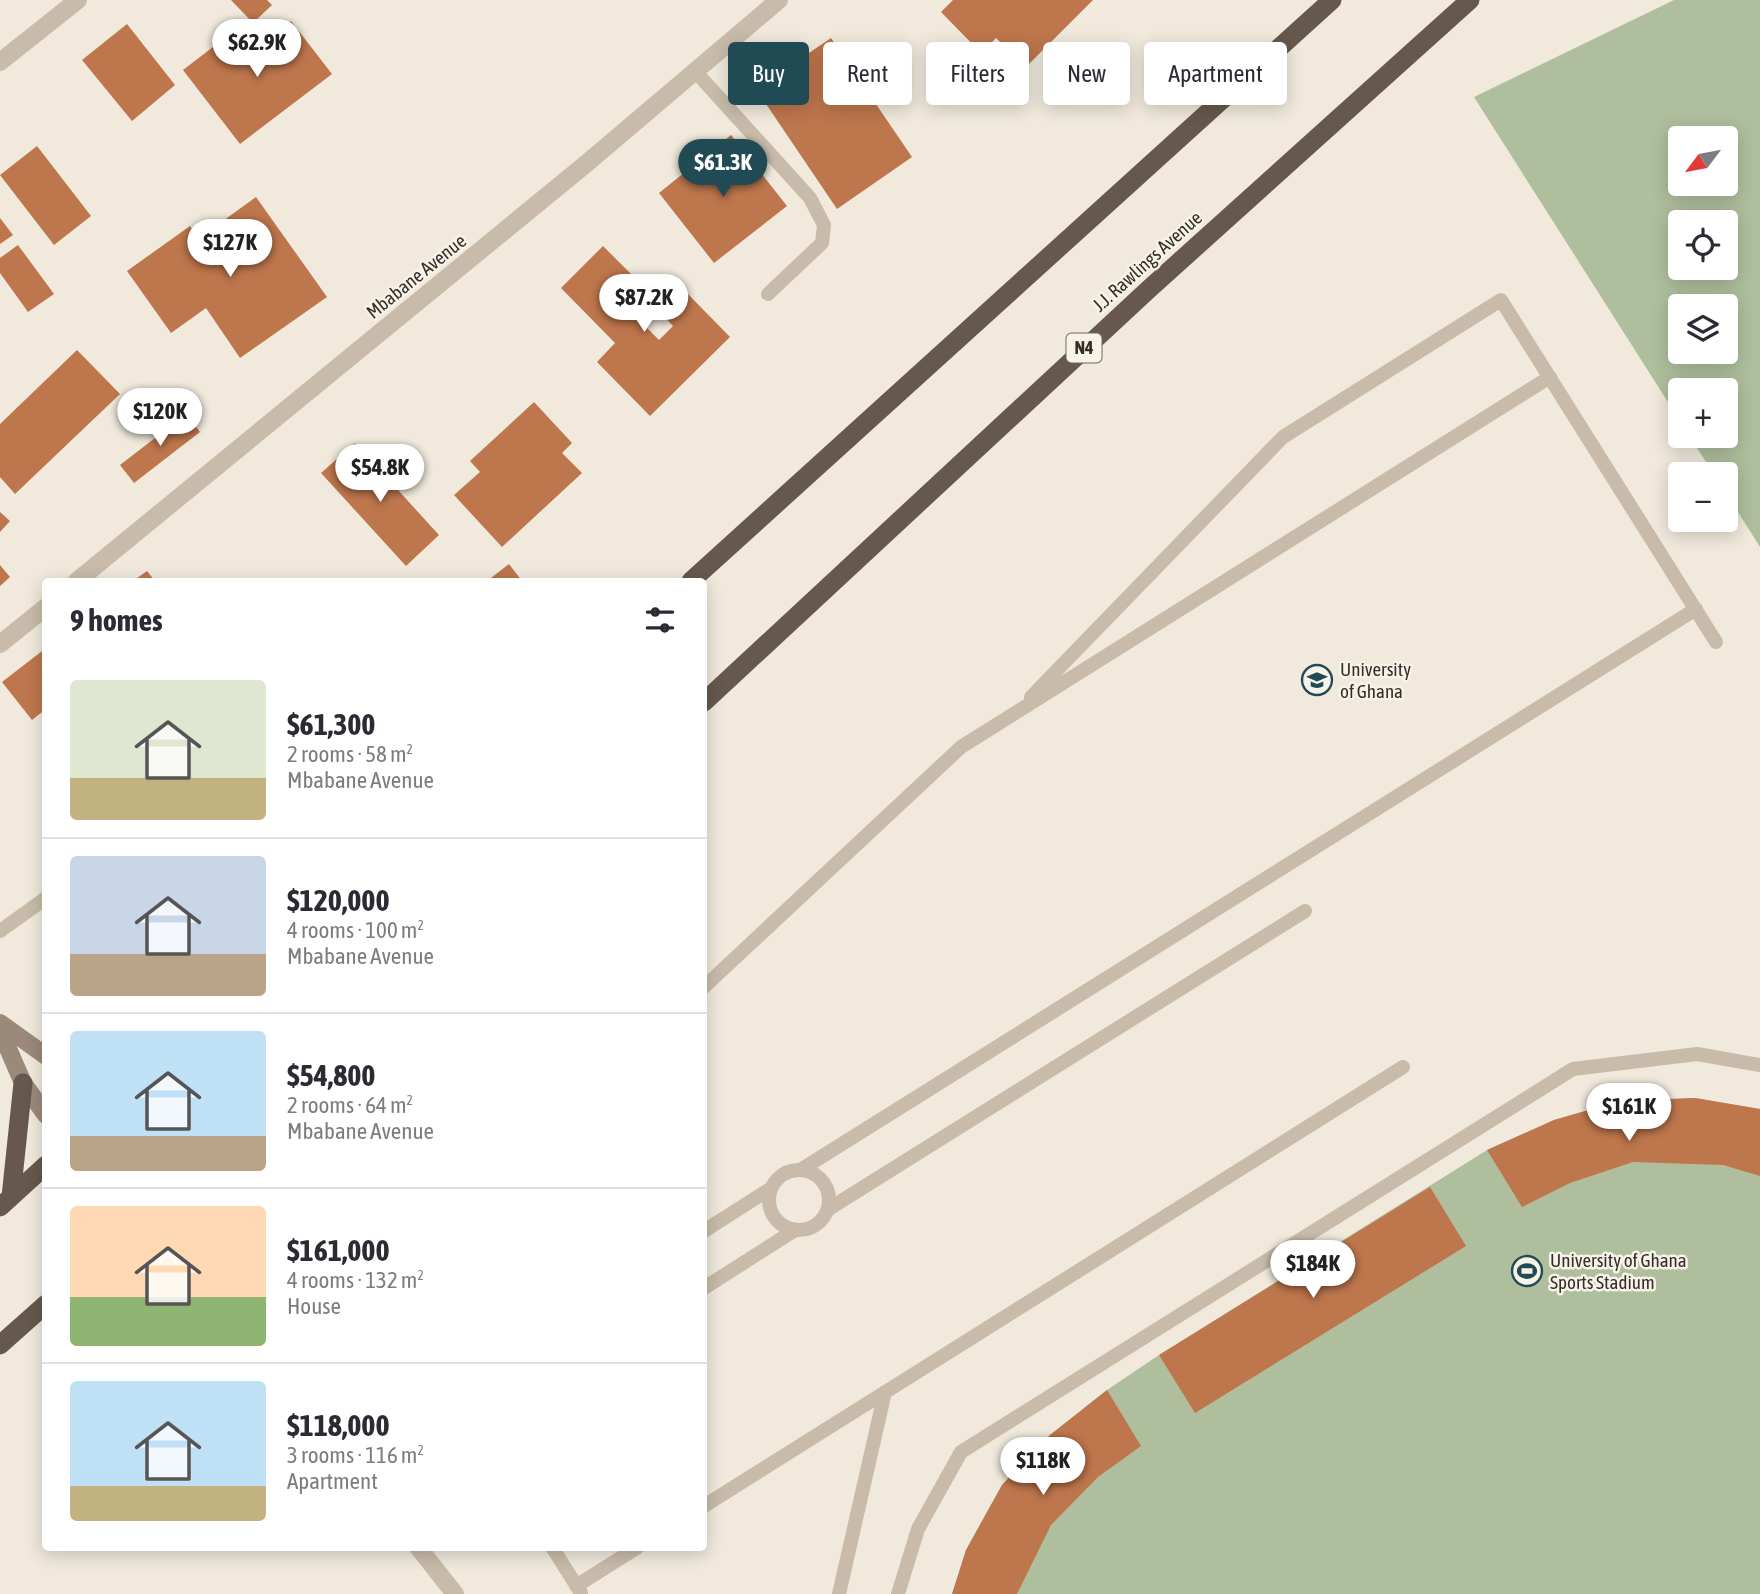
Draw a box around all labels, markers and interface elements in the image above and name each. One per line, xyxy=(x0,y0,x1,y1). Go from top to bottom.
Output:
pin: $62.9K xyxy=(200,20,314,79)
text: $62.9K xyxy=(228,29,286,55)
chip: Buy xyxy=(728,42,809,105)
chip: Rent xyxy=(823,42,912,105)
chip: Filters xyxy=(926,42,1029,105)
chip: New xyxy=(1043,42,1130,105)
chip: Apartment xyxy=(1144,42,1287,105)
north arrow xyxy=(1668,126,1738,196)
map controls xyxy=(1668,126,1738,532)
pin: $61.3K xyxy=(666,140,780,199)
text: $61.3K xyxy=(694,149,752,175)
street label: J.J. Rawlings Avenue xyxy=(1088,206,1206,316)
button: locate xyxy=(1668,210,1738,280)
pin: $127K xyxy=(181,219,279,279)
text: $127K xyxy=(203,229,257,255)
street label: Mbabane Avenue xyxy=(362,229,470,323)
pin: $87.2K xyxy=(587,274,701,334)
text: $87.2K xyxy=(615,284,673,310)
button: layers xyxy=(1668,294,1738,364)
road number: N4 xyxy=(1066,334,1102,362)
button: + xyxy=(1668,378,1738,448)
pin: $120K xyxy=(111,388,209,448)
text: $120K xyxy=(133,398,187,424)
pin: $54.8K xyxy=(323,444,437,504)
text: $54.8K xyxy=(351,454,409,480)
button: − xyxy=(1668,462,1738,532)
icon: filters xyxy=(641,601,679,639)
text: 9 homes xyxy=(70,603,163,637)
place label: University of Ghana xyxy=(1340,658,1411,702)
school or university icon: University of Ghana xyxy=(1300,663,1334,697)
text: $61,300 xyxy=(287,707,375,741)
icon: home xyxy=(126,708,210,792)
text: 2 rooms · 58 m² xyxy=(287,741,413,767)
text: Mbabane Avenue xyxy=(287,767,434,793)
text: $120,000 xyxy=(287,883,390,917)
icon: home xyxy=(126,884,210,968)
text: 4 rooms · 100 m² xyxy=(287,917,424,943)
text: Mbabane Avenue xyxy=(287,943,434,969)
text: $54,800 xyxy=(287,1058,375,1092)
icon: home xyxy=(126,1059,210,1143)
pin: $161K xyxy=(1580,1084,1678,1143)
text: 2 rooms · 64 m² xyxy=(287,1092,413,1118)
text: $161K xyxy=(1602,1093,1656,1119)
text: Mbabane Avenue xyxy=(287,1118,434,1144)
text: $161,000 xyxy=(287,1233,390,1267)
icon: home xyxy=(126,1234,210,1318)
pin: $184K xyxy=(1264,1240,1362,1300)
place label: University of Ghana Sports Stadium xyxy=(1550,1249,1687,1293)
text: $184K xyxy=(1286,1250,1340,1276)
sports icon: University of Ghana Sports Stadium xyxy=(1510,1254,1544,1288)
text: 4 rooms · 132 m² xyxy=(287,1267,424,1293)
text: House xyxy=(287,1293,341,1319)
text: $118,000 xyxy=(287,1408,390,1442)
icon: home xyxy=(126,1409,210,1493)
pin: $118K xyxy=(994,1438,1092,1497)
text: 3 rooms · 116 m² xyxy=(287,1442,424,1468)
text: $118K xyxy=(1016,1447,1070,1473)
text: Apartment xyxy=(287,1468,378,1494)

